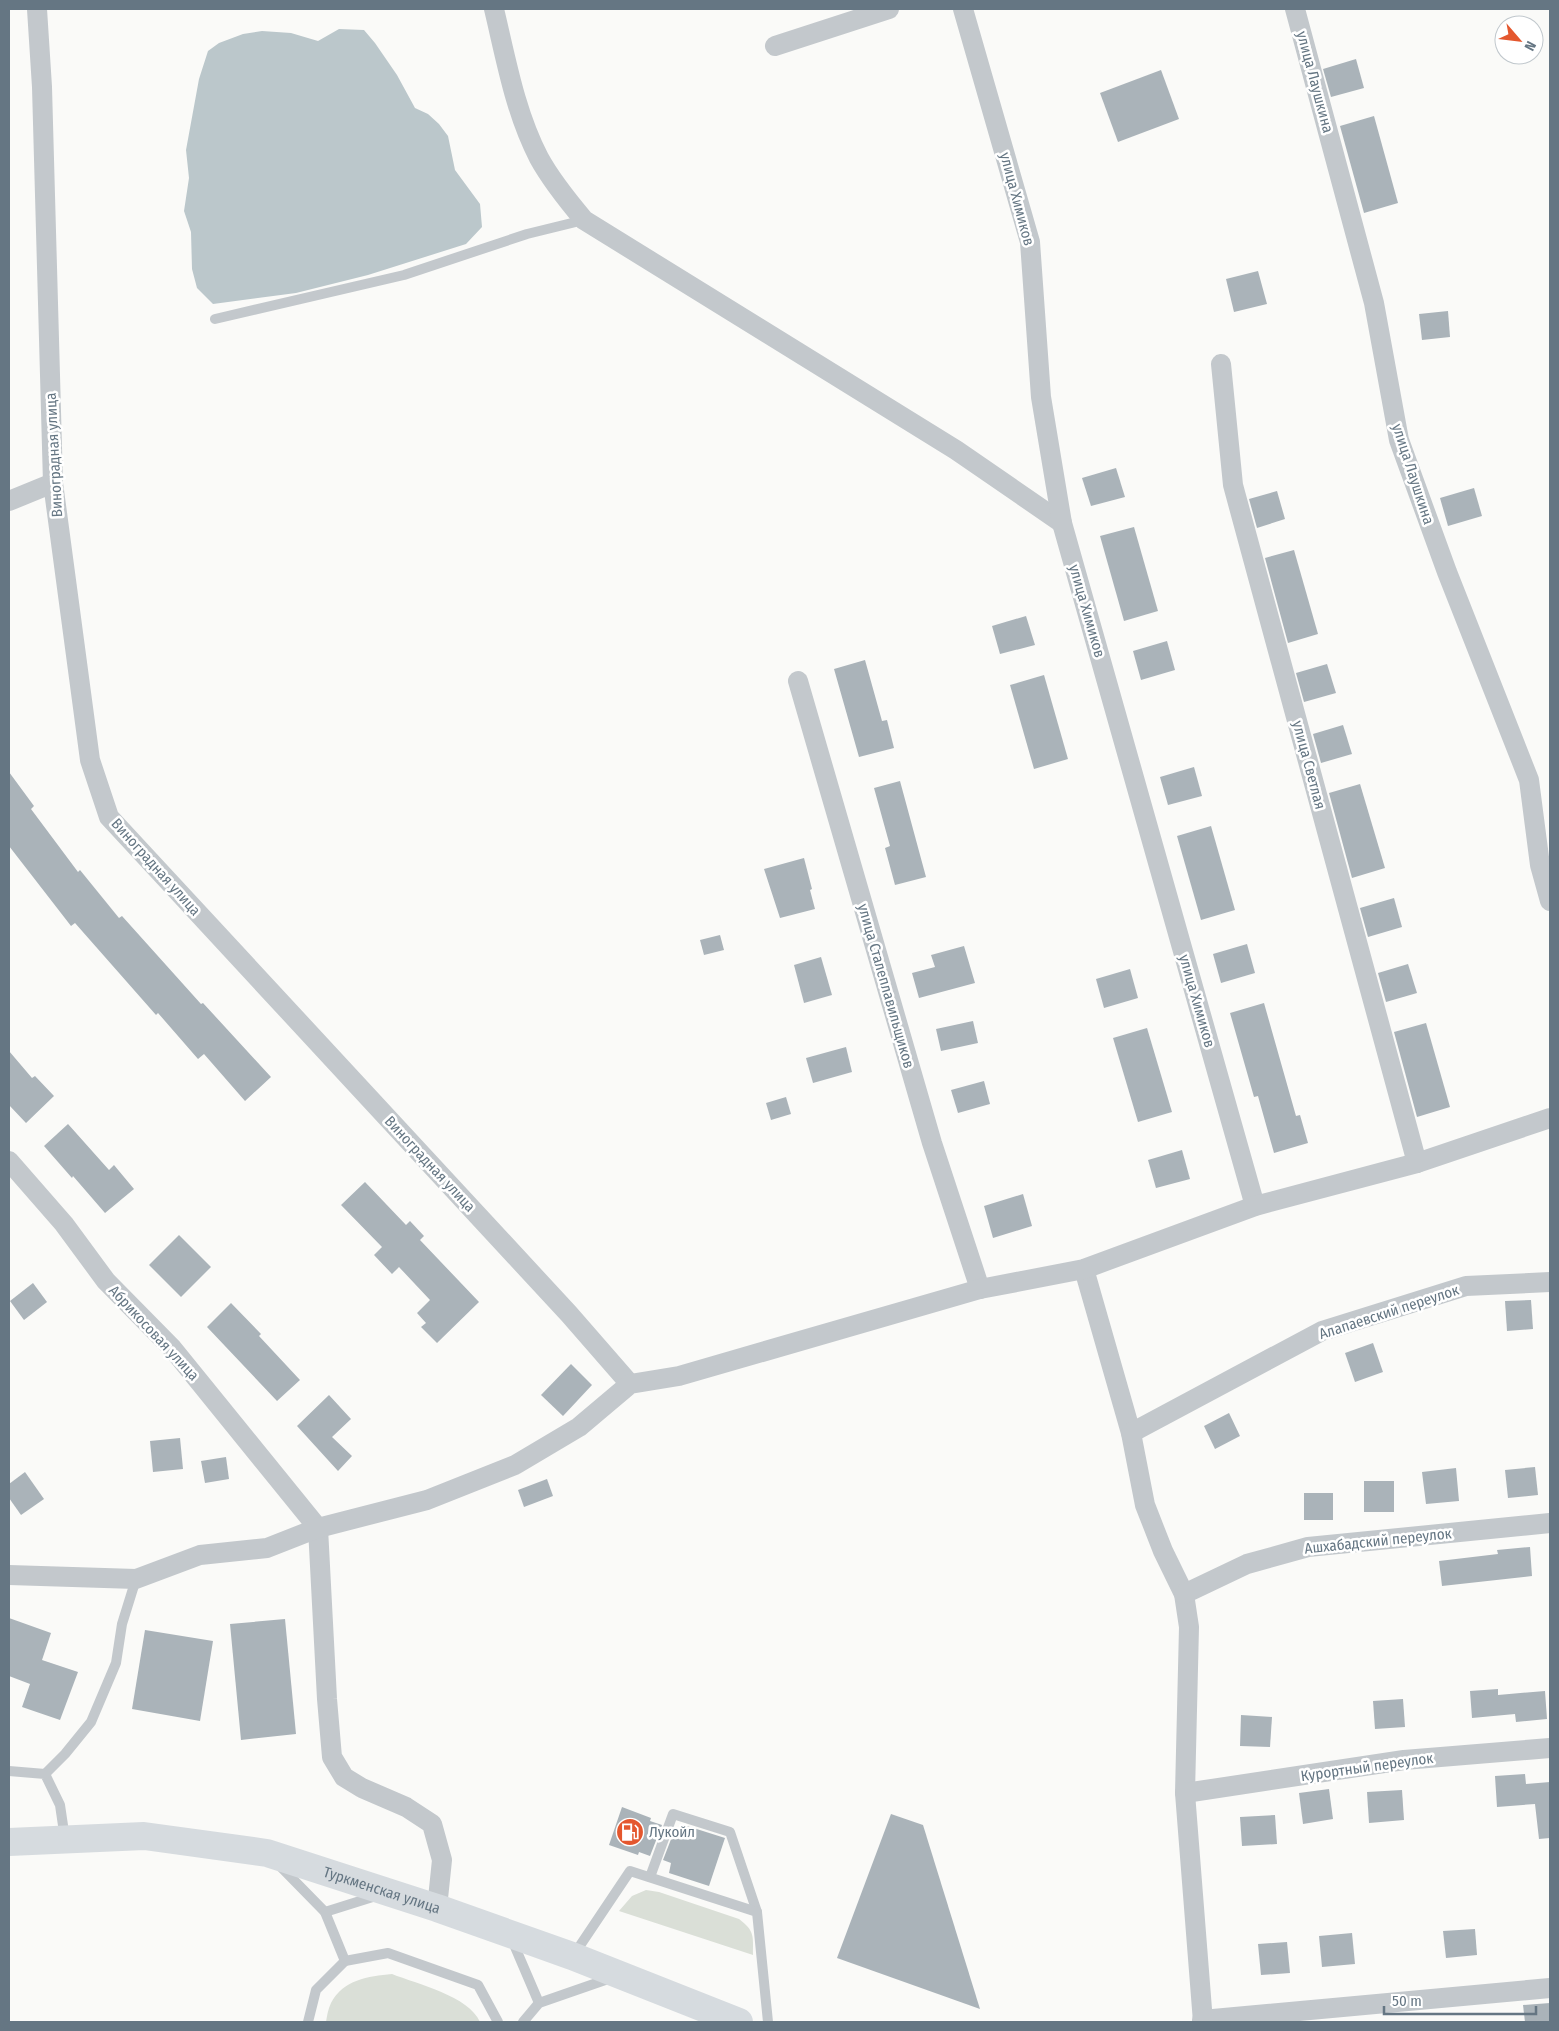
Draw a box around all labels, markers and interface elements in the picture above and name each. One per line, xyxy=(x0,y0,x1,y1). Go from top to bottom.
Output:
north arrow xyxy=(1494,15,1544,65)
street label: улица Лаушкина xyxy=(1293,29,1337,135)
text: N xyxy=(1521,38,1540,54)
street label: улица Химиков xyxy=(996,150,1038,248)
street label: Виноградная улица xyxy=(42,392,66,518)
street label: улица Лаушкина xyxy=(1388,421,1438,527)
street label: улица Химиков xyxy=(1065,562,1109,660)
street label: улица Светлая xyxy=(1289,719,1329,811)
street label: Виноградная улица xyxy=(108,815,204,919)
street label: улица Сталеплавильщиков xyxy=(854,902,918,1070)
street label: улица Химиков xyxy=(1175,952,1219,1050)
street label: Виноградная улица xyxy=(381,1112,479,1216)
street label: Алапаевский переулок xyxy=(1317,1281,1461,1343)
street label: Абрикосовая улица xyxy=(105,1282,203,1384)
street label: Ашхабадский переулок xyxy=(1304,1524,1452,1558)
street label: Курортный переулок xyxy=(1300,1749,1434,1785)
fuel station icon: Лукойл xyxy=(615,1817,645,1847)
place label: Лукойл xyxy=(649,1823,695,1841)
street label: Туркменская улица xyxy=(321,1863,443,1917)
scale bar xyxy=(1384,1984,1536,2016)
text: 50 m xyxy=(1392,1992,1422,2010)

